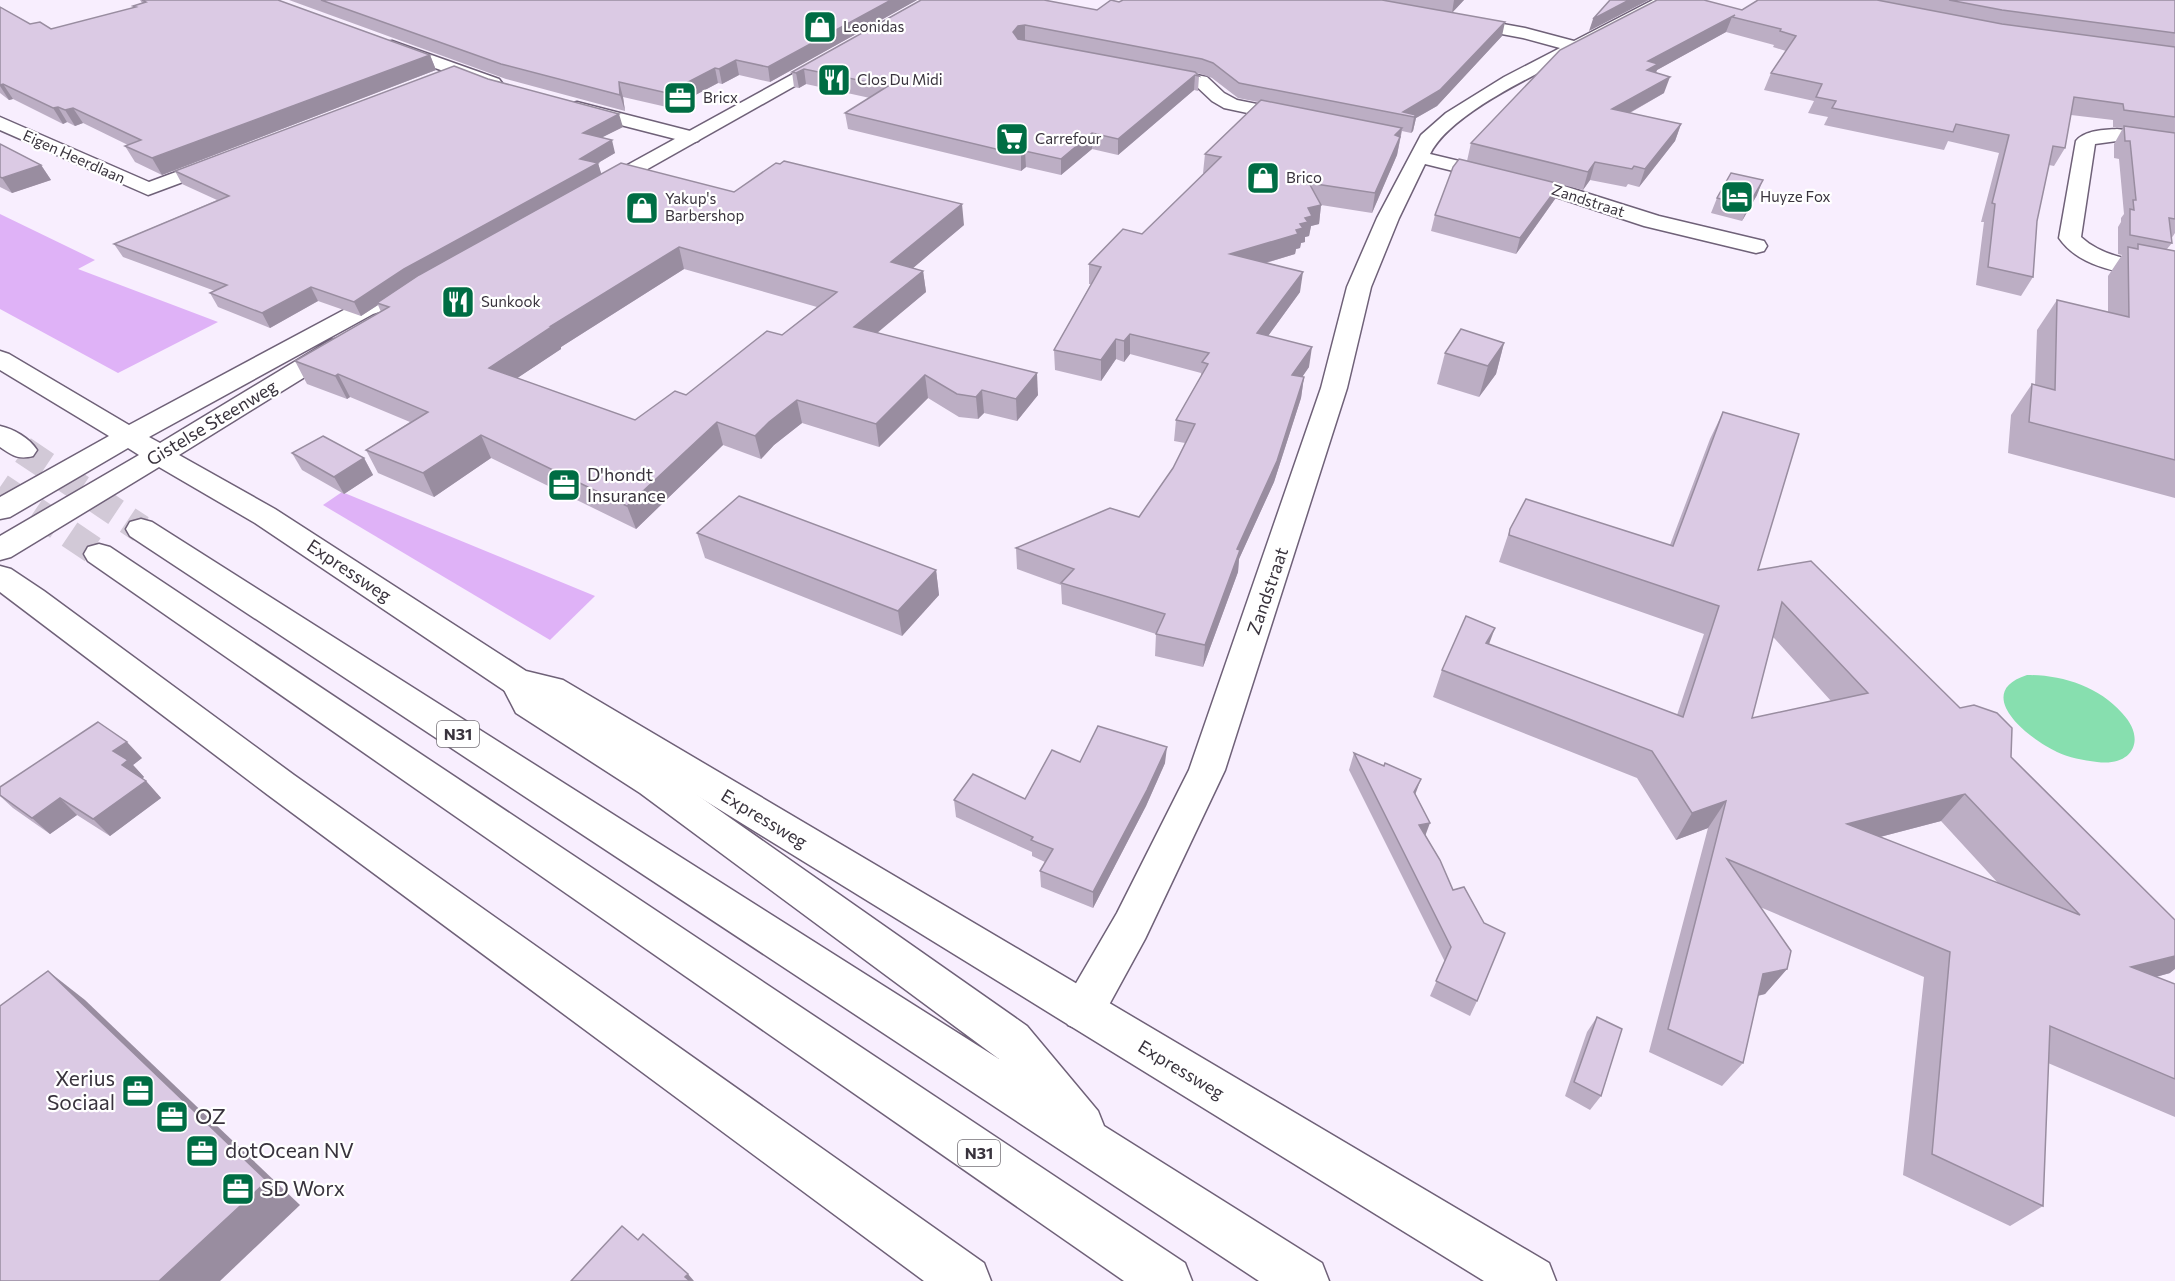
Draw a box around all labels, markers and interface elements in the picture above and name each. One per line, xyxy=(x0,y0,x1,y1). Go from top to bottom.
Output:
shop icon: Leonidas xyxy=(802,9,838,45)
place label: Leonidas xyxy=(843,17,904,35)
restaurant icon: Clos Du Midi xyxy=(816,62,852,98)
place label: Clos Du Midi xyxy=(857,70,943,88)
office icon: Bricx xyxy=(662,80,698,116)
place label: Bricx xyxy=(703,88,738,106)
supermarket icon: Carrefour xyxy=(994,121,1030,157)
street label: Eigen Heerdlaan xyxy=(21,126,128,187)
place label: Carrefour xyxy=(1035,129,1102,147)
shop icon: Brico xyxy=(1245,160,1281,196)
place label: Brico xyxy=(1286,168,1322,186)
hotel icon: Huyze Fox xyxy=(1719,179,1755,215)
street label: Zandstraat xyxy=(1549,180,1627,220)
place label: Huyze Fox xyxy=(1760,187,1830,205)
place label: Yakup's Barbershop xyxy=(665,189,744,224)
shop icon: Yakup's Barbershop xyxy=(624,190,660,226)
restaurant icon: Sunkook xyxy=(440,284,476,320)
place label: Sunkook xyxy=(481,292,541,310)
street label: Gistelse Steenweg xyxy=(142,374,281,470)
place label: D'hondt Insurance xyxy=(587,463,666,506)
office icon: D'hondt Insurance xyxy=(546,467,582,503)
street label: Expressweg xyxy=(303,534,396,606)
street label: Zandstraat xyxy=(1242,544,1292,637)
road number: N31 xyxy=(437,721,479,747)
street label: Expressweg xyxy=(717,784,812,853)
street label: Expressweg xyxy=(1134,1035,1229,1104)
place label: Xerius Sociaal xyxy=(47,1065,115,1114)
office icon: Xerius Sociaal xyxy=(120,1073,156,1109)
office icon: OZ xyxy=(154,1099,190,1135)
place label: OZ xyxy=(195,1103,226,1128)
office icon: dotOcean NV xyxy=(184,1133,220,1169)
place label: dotOcean NV xyxy=(225,1137,354,1162)
road number: N31 xyxy=(958,1140,1000,1166)
office icon: SD Worx xyxy=(220,1171,256,1207)
place label: SD Worx xyxy=(261,1175,345,1200)

